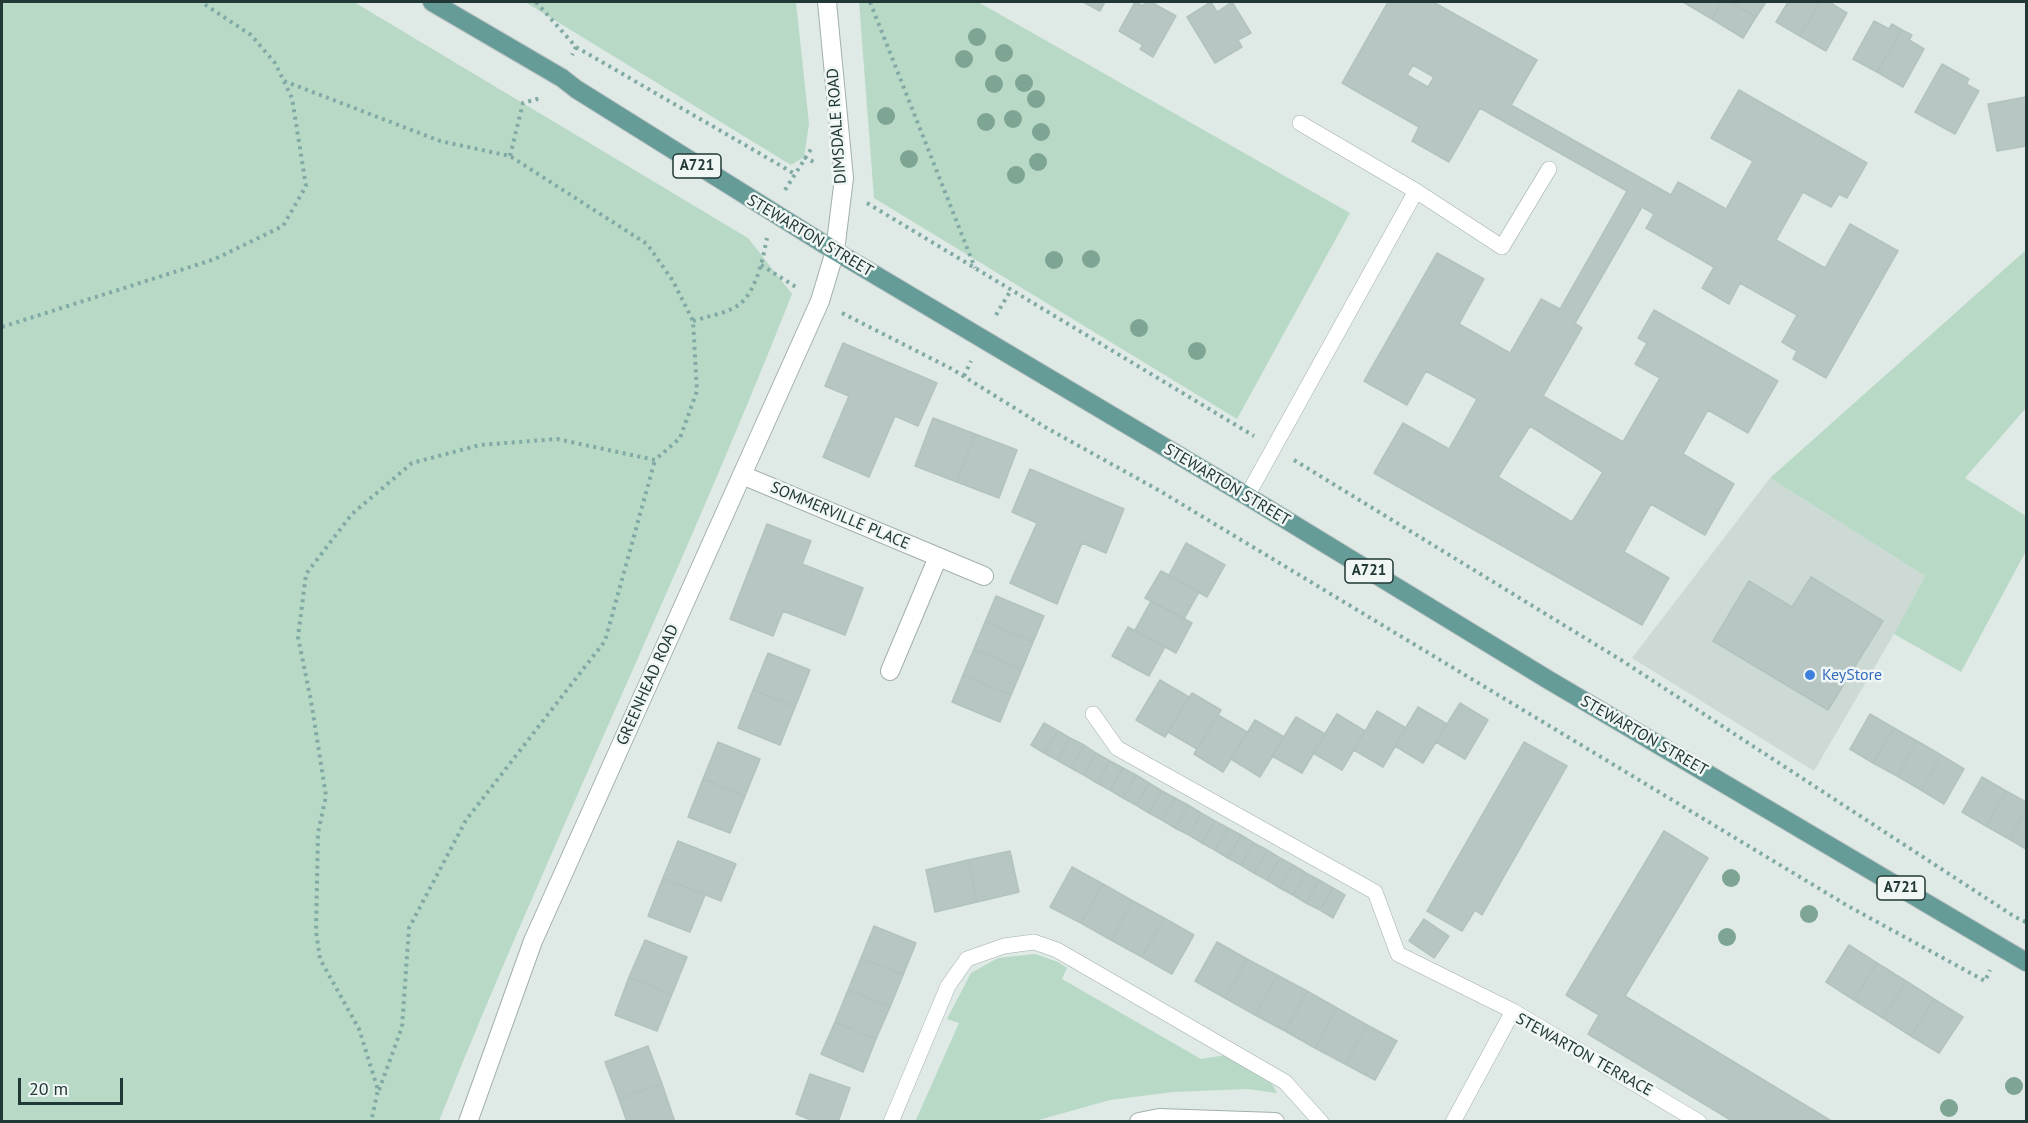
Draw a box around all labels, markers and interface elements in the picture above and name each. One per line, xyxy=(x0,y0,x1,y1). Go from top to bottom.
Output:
street label: DIMSDALE ROAD xyxy=(823,67,851,185)
road number: A721 xyxy=(673,154,721,178)
street label: STEWARTON STREET xyxy=(743,191,877,281)
street label: STEWARTON STREET xyxy=(1160,440,1294,530)
street label: SOMMERVILLE PLACE xyxy=(768,478,912,554)
road number: A721 xyxy=(1345,559,1393,583)
street label: GREENHEAD ROAD xyxy=(613,622,683,748)
place label: KeyStore xyxy=(1822,665,1882,685)
marker: KeyStore xyxy=(1803,668,1817,682)
street label: STEWARTON STREET xyxy=(1577,692,1711,780)
road number: A721 xyxy=(1877,876,1925,900)
street label: STEWARTON TERRACE xyxy=(1512,1009,1656,1101)
scale bar xyxy=(21,1066,126,1104)
text: 20 m xyxy=(29,1077,68,1100)

